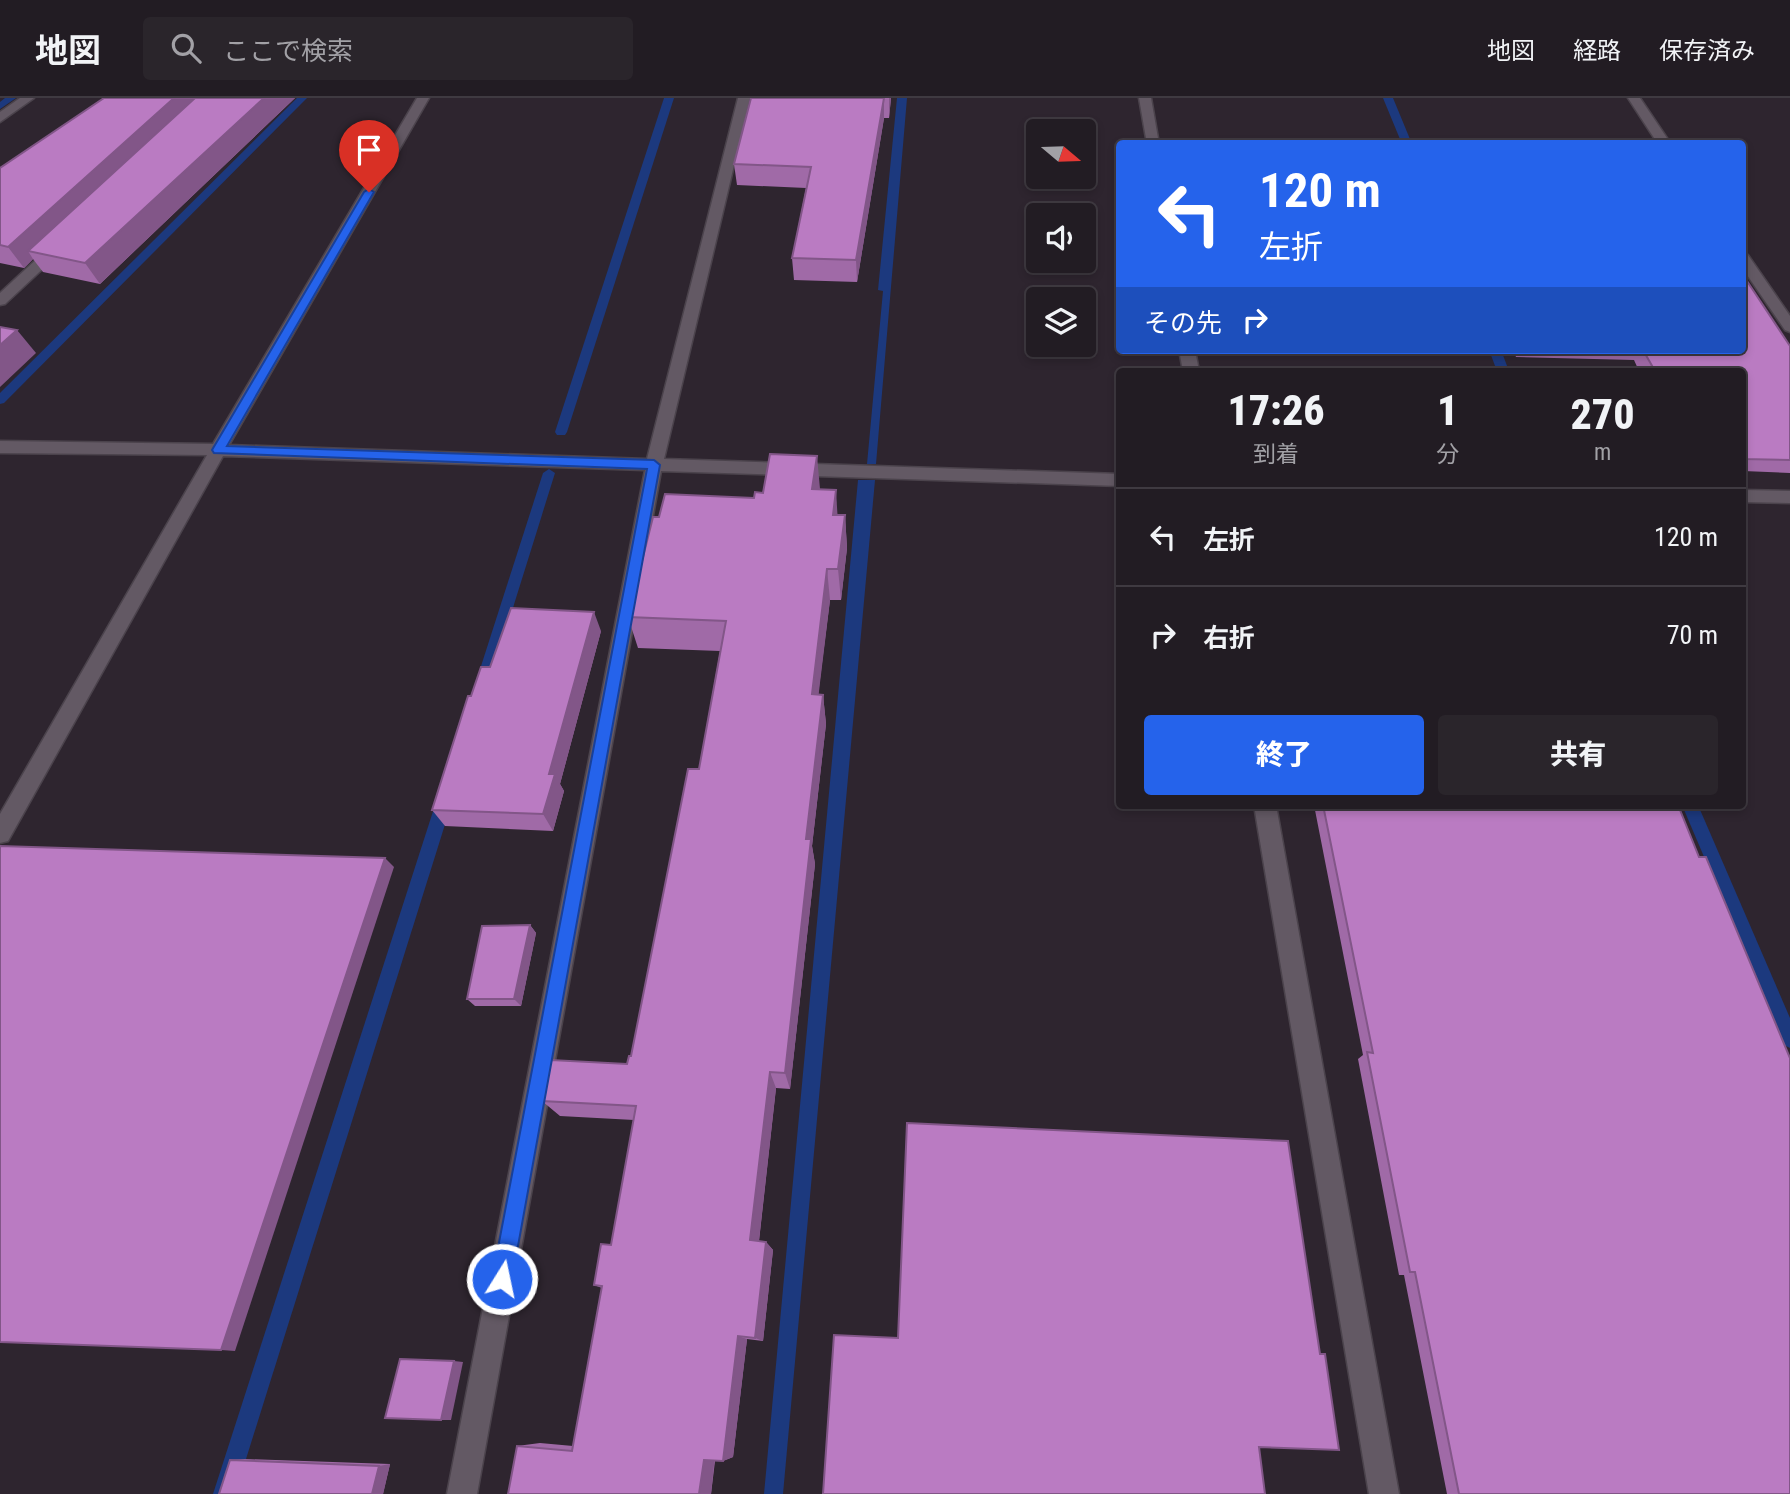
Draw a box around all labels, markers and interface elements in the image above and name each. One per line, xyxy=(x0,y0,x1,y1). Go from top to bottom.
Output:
search box xyxy=(143,17,633,80)
icon: search xyxy=(167,29,205,67)
text: 地図 xyxy=(35,31,101,70)
text: ここで検索 xyxy=(223,36,353,66)
text: 地図 xyxy=(1487,37,1535,65)
text: 経路 xyxy=(1573,37,1621,65)
text: 保存済み xyxy=(1659,37,1755,65)
north arrow xyxy=(1026,119,1096,189)
map controls xyxy=(1026,119,1096,357)
pin xyxy=(339,120,399,192)
icon: arrive xyxy=(350,131,388,169)
text: 120 m xyxy=(1259,162,1381,219)
icon: left xyxy=(1144,168,1235,259)
button: sound xyxy=(1026,203,1096,273)
text: 左折 xyxy=(1259,228,1323,266)
button: layers xyxy=(1026,287,1096,357)
icon: right xyxy=(1236,301,1274,339)
text: その先 xyxy=(1144,308,1222,338)
text: 17:26 xyxy=(1227,386,1325,435)
text: 1 xyxy=(1437,386,1458,435)
text: 270 xyxy=(1571,390,1635,439)
text: m xyxy=(1594,439,1611,466)
text: 到着 xyxy=(1253,441,1299,468)
text: 分 xyxy=(1436,441,1459,468)
icon: left xyxy=(1144,518,1182,556)
text: 120 m xyxy=(1654,522,1718,552)
text: 左折 xyxy=(1203,525,1255,555)
icon: right xyxy=(1144,616,1182,654)
text: 70 m xyxy=(1667,620,1718,650)
text: 右折 xyxy=(1203,623,1255,653)
button: 終了 xyxy=(1144,715,1424,795)
button: 共有 xyxy=(1438,715,1718,795)
position arrow xyxy=(465,1242,539,1316)

